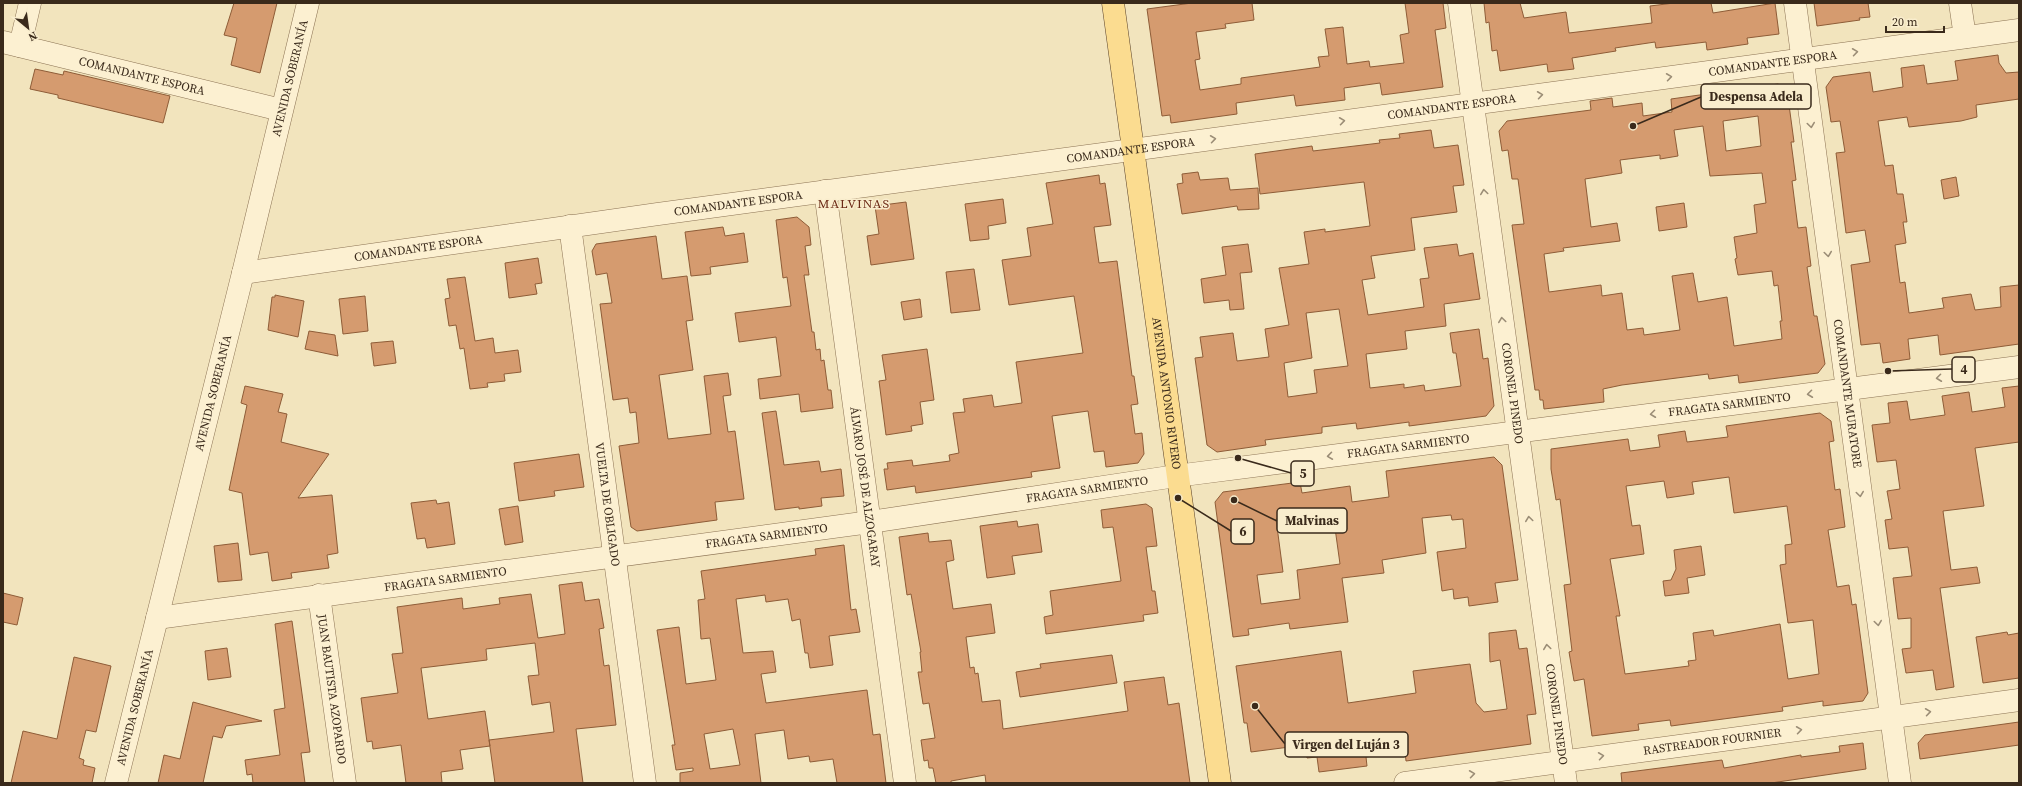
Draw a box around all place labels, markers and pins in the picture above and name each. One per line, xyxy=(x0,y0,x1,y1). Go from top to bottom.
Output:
callout: Despensa Adela xyxy=(1701,84,1811,109)
callout: 4 xyxy=(1952,357,1975,382)
callout: 5 xyxy=(1291,461,1314,486)
callout: Malvinas xyxy=(1277,508,1347,533)
callout: 6 xyxy=(1231,519,1254,544)
callout: Virgen del Luján 3 xyxy=(1285,732,1408,757)

